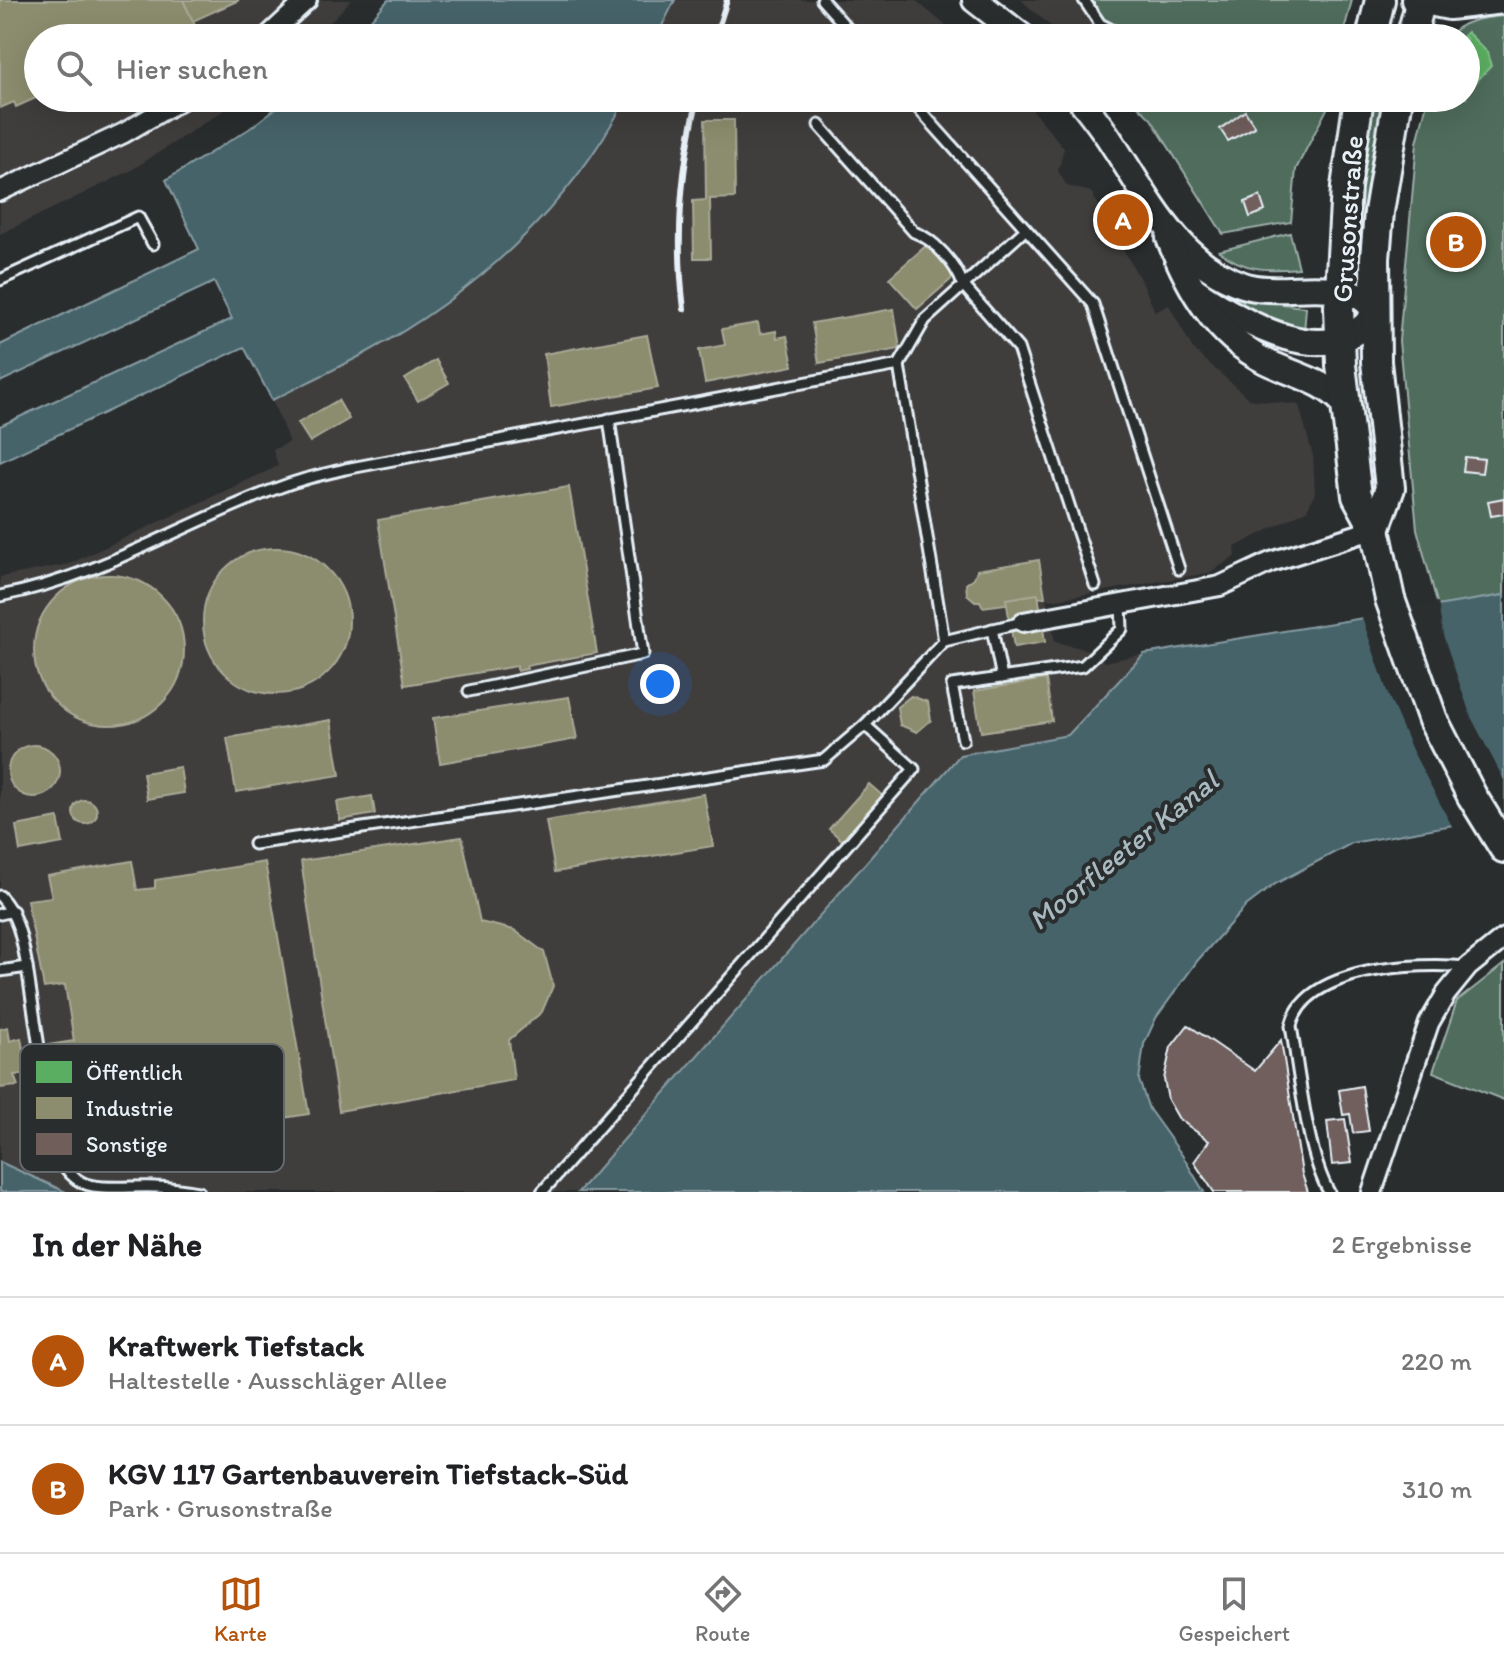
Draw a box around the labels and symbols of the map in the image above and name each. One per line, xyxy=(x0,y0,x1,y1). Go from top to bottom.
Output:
street label: Grusonstraße xyxy=(1324,134,1370,304)
pin: A xyxy=(1097,190,1149,250)
pin: B xyxy=(1430,212,1482,272)
your location xyxy=(640,664,680,704)
water label: Moorfleeter Kanal xyxy=(1020,760,1228,938)
legend xyxy=(20,1044,284,1172)
text: Öffentlich xyxy=(86,1059,183,1086)
text: Industrie xyxy=(86,1095,173,1122)
text: Sonstige xyxy=(86,1131,168,1158)

